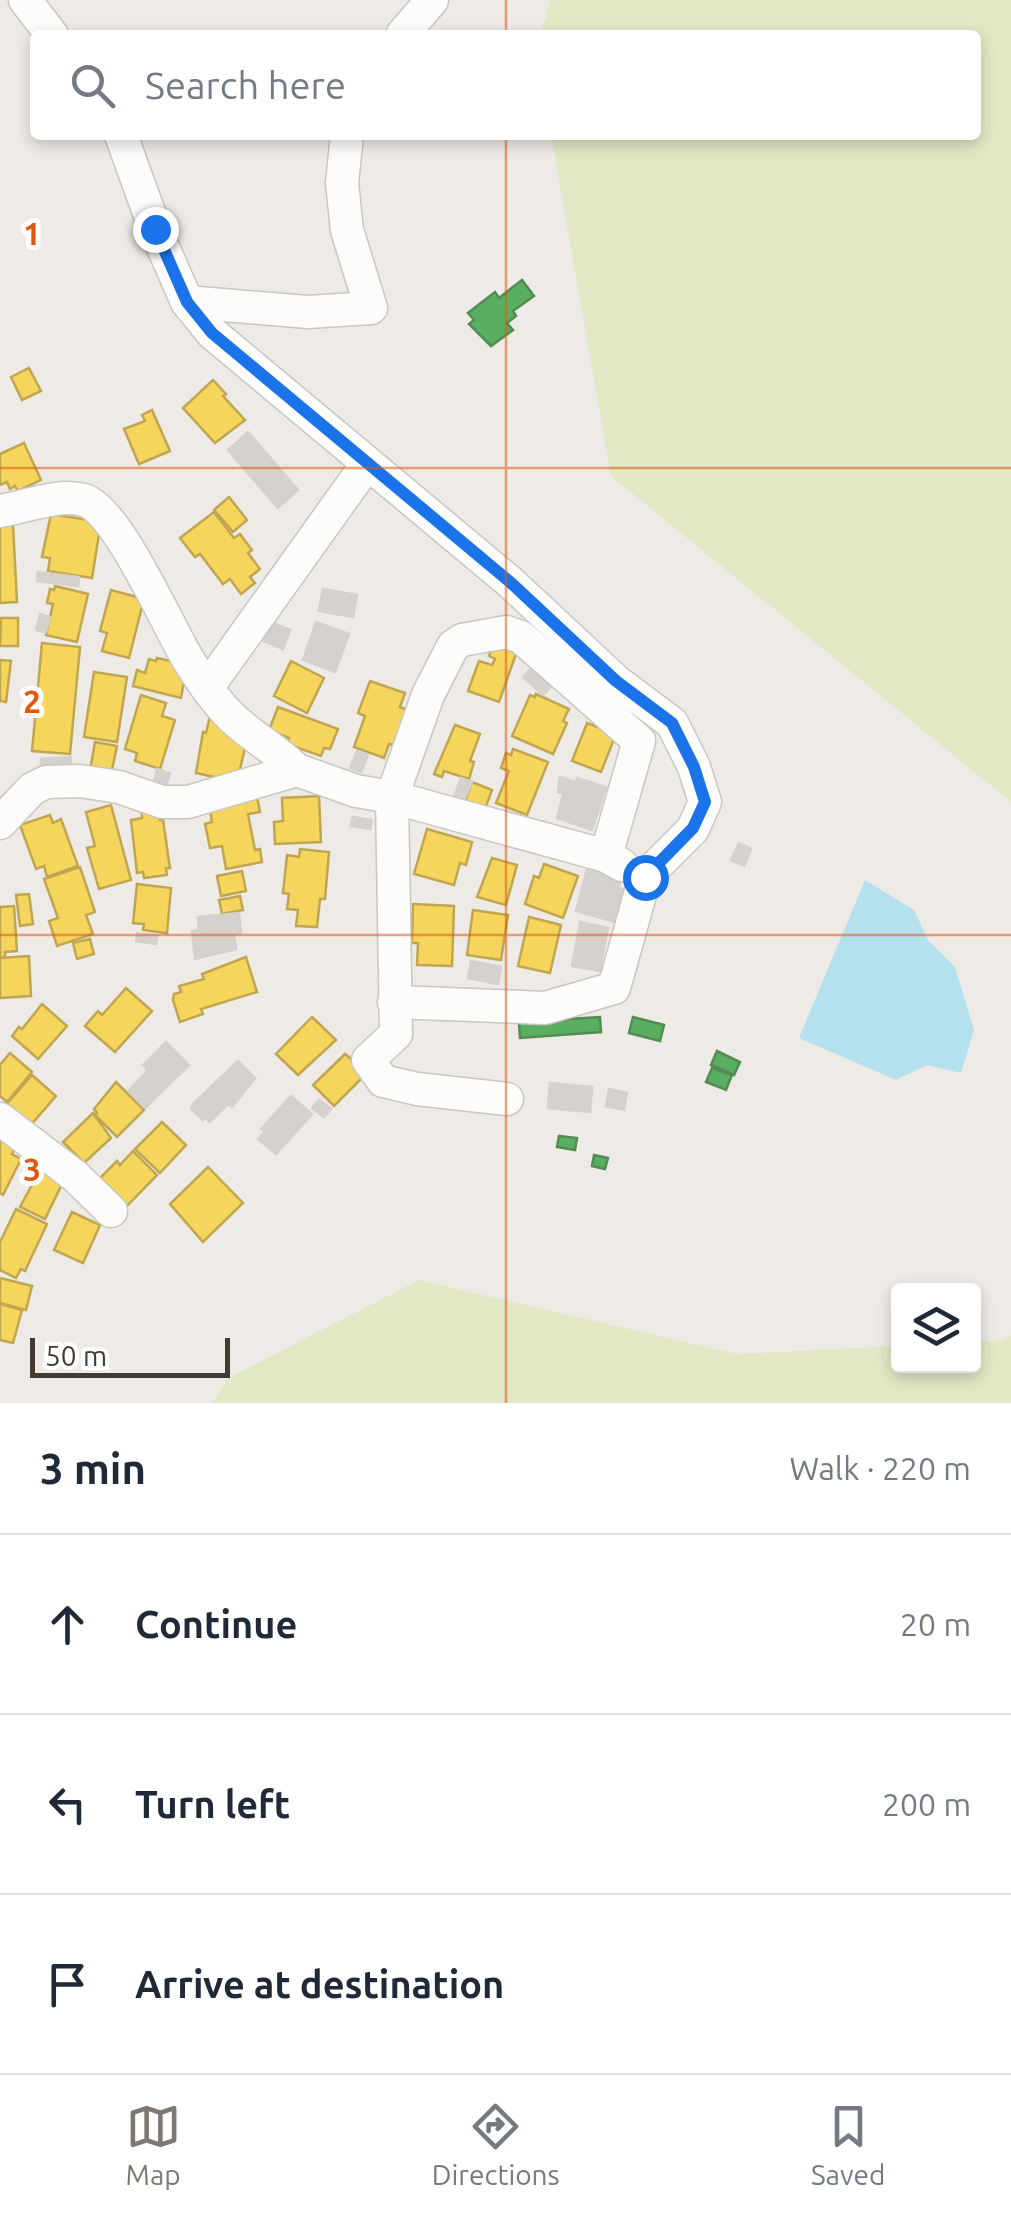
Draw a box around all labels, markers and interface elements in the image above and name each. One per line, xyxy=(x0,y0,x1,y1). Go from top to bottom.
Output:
search box xyxy=(30,30,981,140)
icon: search xyxy=(65,58,120,113)
text: Search here xyxy=(145,64,346,106)
route end xyxy=(133,207,179,253)
text: 1 xyxy=(23,215,41,251)
text: 2 xyxy=(23,683,41,719)
route start xyxy=(623,855,669,901)
text: 3 xyxy=(23,1151,41,1187)
map controls xyxy=(891,1283,981,1373)
button: layers xyxy=(891,1283,981,1373)
scale bar xyxy=(30,1333,230,1378)
text: 50 m xyxy=(45,1340,107,1371)
text: 3 min xyxy=(40,1445,146,1492)
text: Walk · 220 m xyxy=(789,1450,971,1486)
icon: ahead xyxy=(40,1597,95,1652)
text: Continue xyxy=(135,1603,297,1645)
text: 20 m xyxy=(900,1606,971,1642)
icon: left xyxy=(40,1777,95,1832)
text: Turn left xyxy=(135,1783,290,1825)
text: 200 m xyxy=(882,1786,971,1822)
icon: arrive xyxy=(40,1957,95,2012)
text: Arrive at destination xyxy=(135,1963,504,2005)
tab: Map xyxy=(126,2099,181,2190)
tab: Directions xyxy=(432,2099,560,2190)
tab: Saved xyxy=(811,2099,885,2190)

